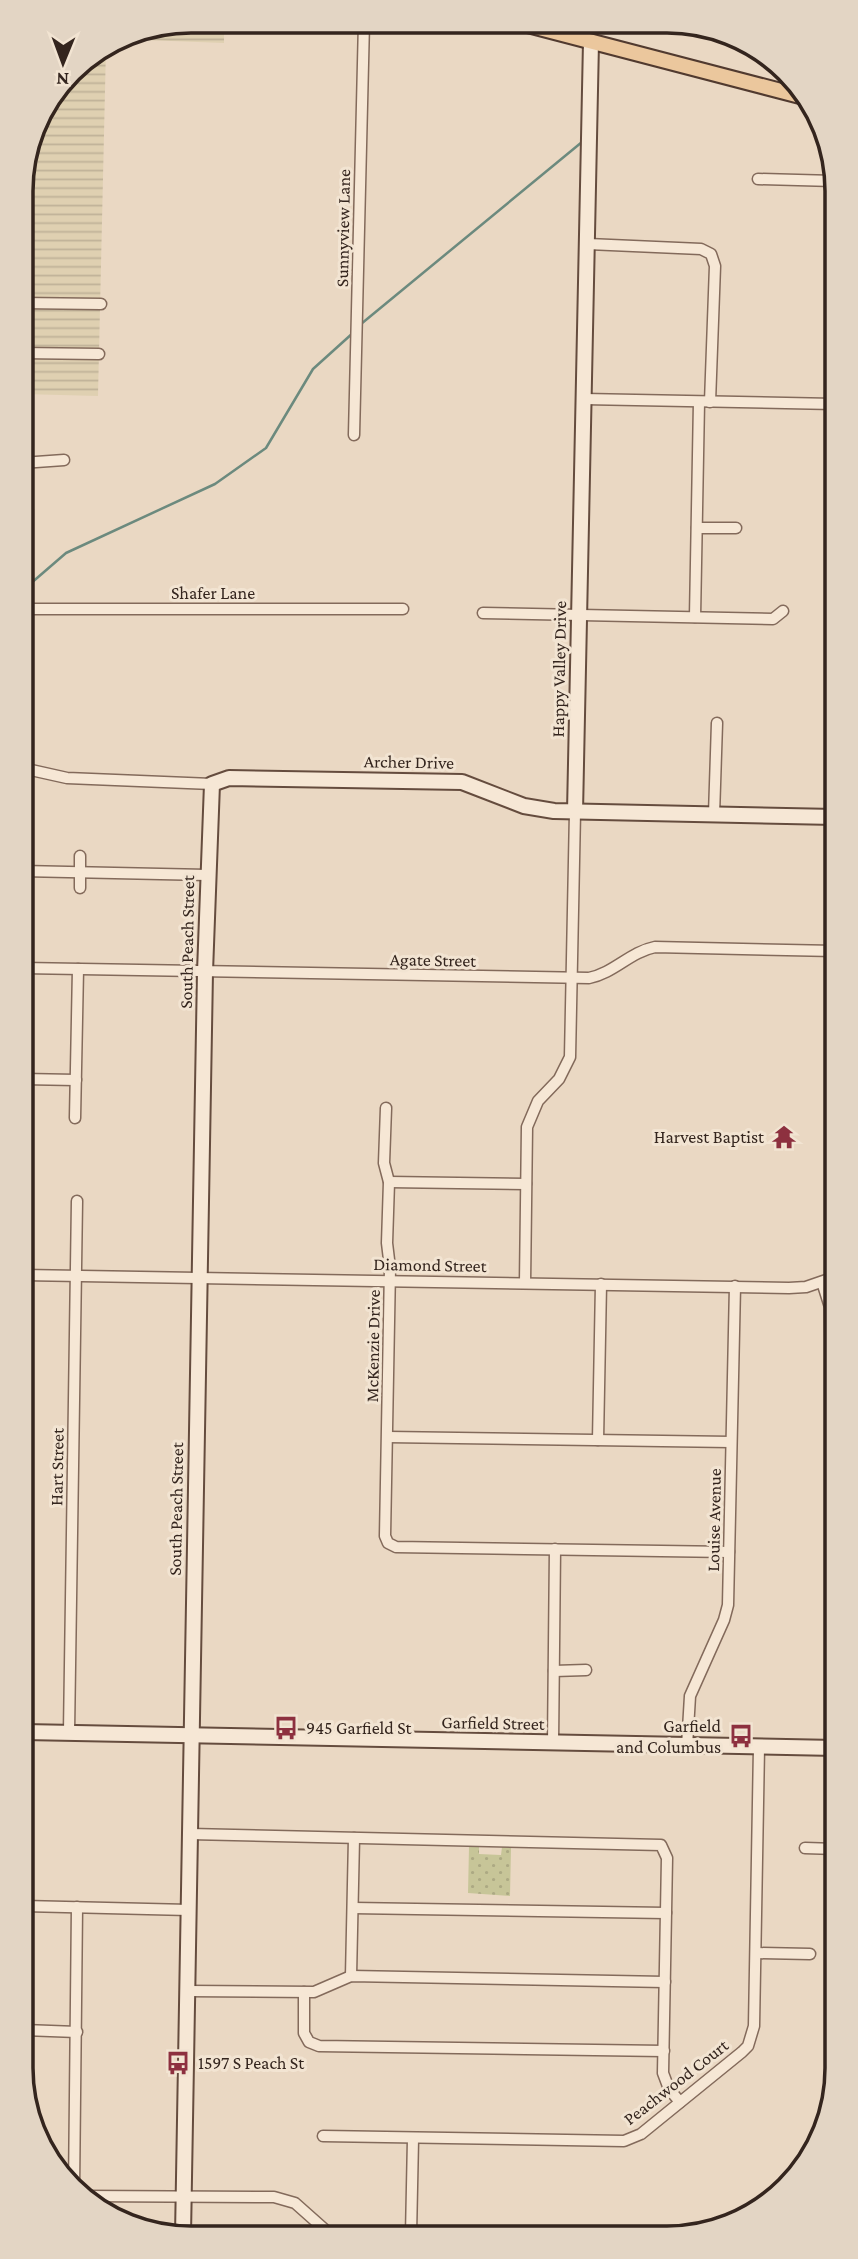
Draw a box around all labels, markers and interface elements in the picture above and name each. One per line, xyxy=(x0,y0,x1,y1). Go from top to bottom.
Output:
north arrow xyxy=(28,28,98,98)
text: N xyxy=(56,69,69,90)
street label: Sunnyview Lane xyxy=(332,169,354,287)
street label: Shafer Lane xyxy=(171,583,255,603)
street label: Happy Valley Drive xyxy=(548,600,570,737)
street label: Archer Drive xyxy=(364,751,454,773)
street label: South Peach Street xyxy=(176,874,198,1009)
street label: Agate Street xyxy=(390,949,477,971)
temple icon: Harvest Baptist xyxy=(770,1123,798,1151)
place label: Harvest Baptist xyxy=(654,1127,765,1147)
street label: Diamond Street xyxy=(373,1254,488,1276)
street label: McKenzie Drive xyxy=(362,1289,384,1403)
street label: Hart Street xyxy=(46,1427,68,1506)
street label: South Peach Street xyxy=(165,1441,187,1576)
street label: Louise Avenue xyxy=(703,1468,725,1572)
street label: Garfield Street xyxy=(441,1712,546,1734)
bus stop icon: 945 Garfield St xyxy=(272,1714,300,1742)
place label: Garfield and Columbus xyxy=(616,1716,722,1757)
place label: 945 Garfield St xyxy=(306,1718,413,1738)
bus stop icon: Garfield and Columbus xyxy=(727,1722,755,1750)
street label: Peachwood Court xyxy=(620,2034,733,2129)
bus stop icon: 1597 S Peach St xyxy=(164,2049,192,2077)
place label: 1597 S Peach St xyxy=(198,2053,305,2073)

